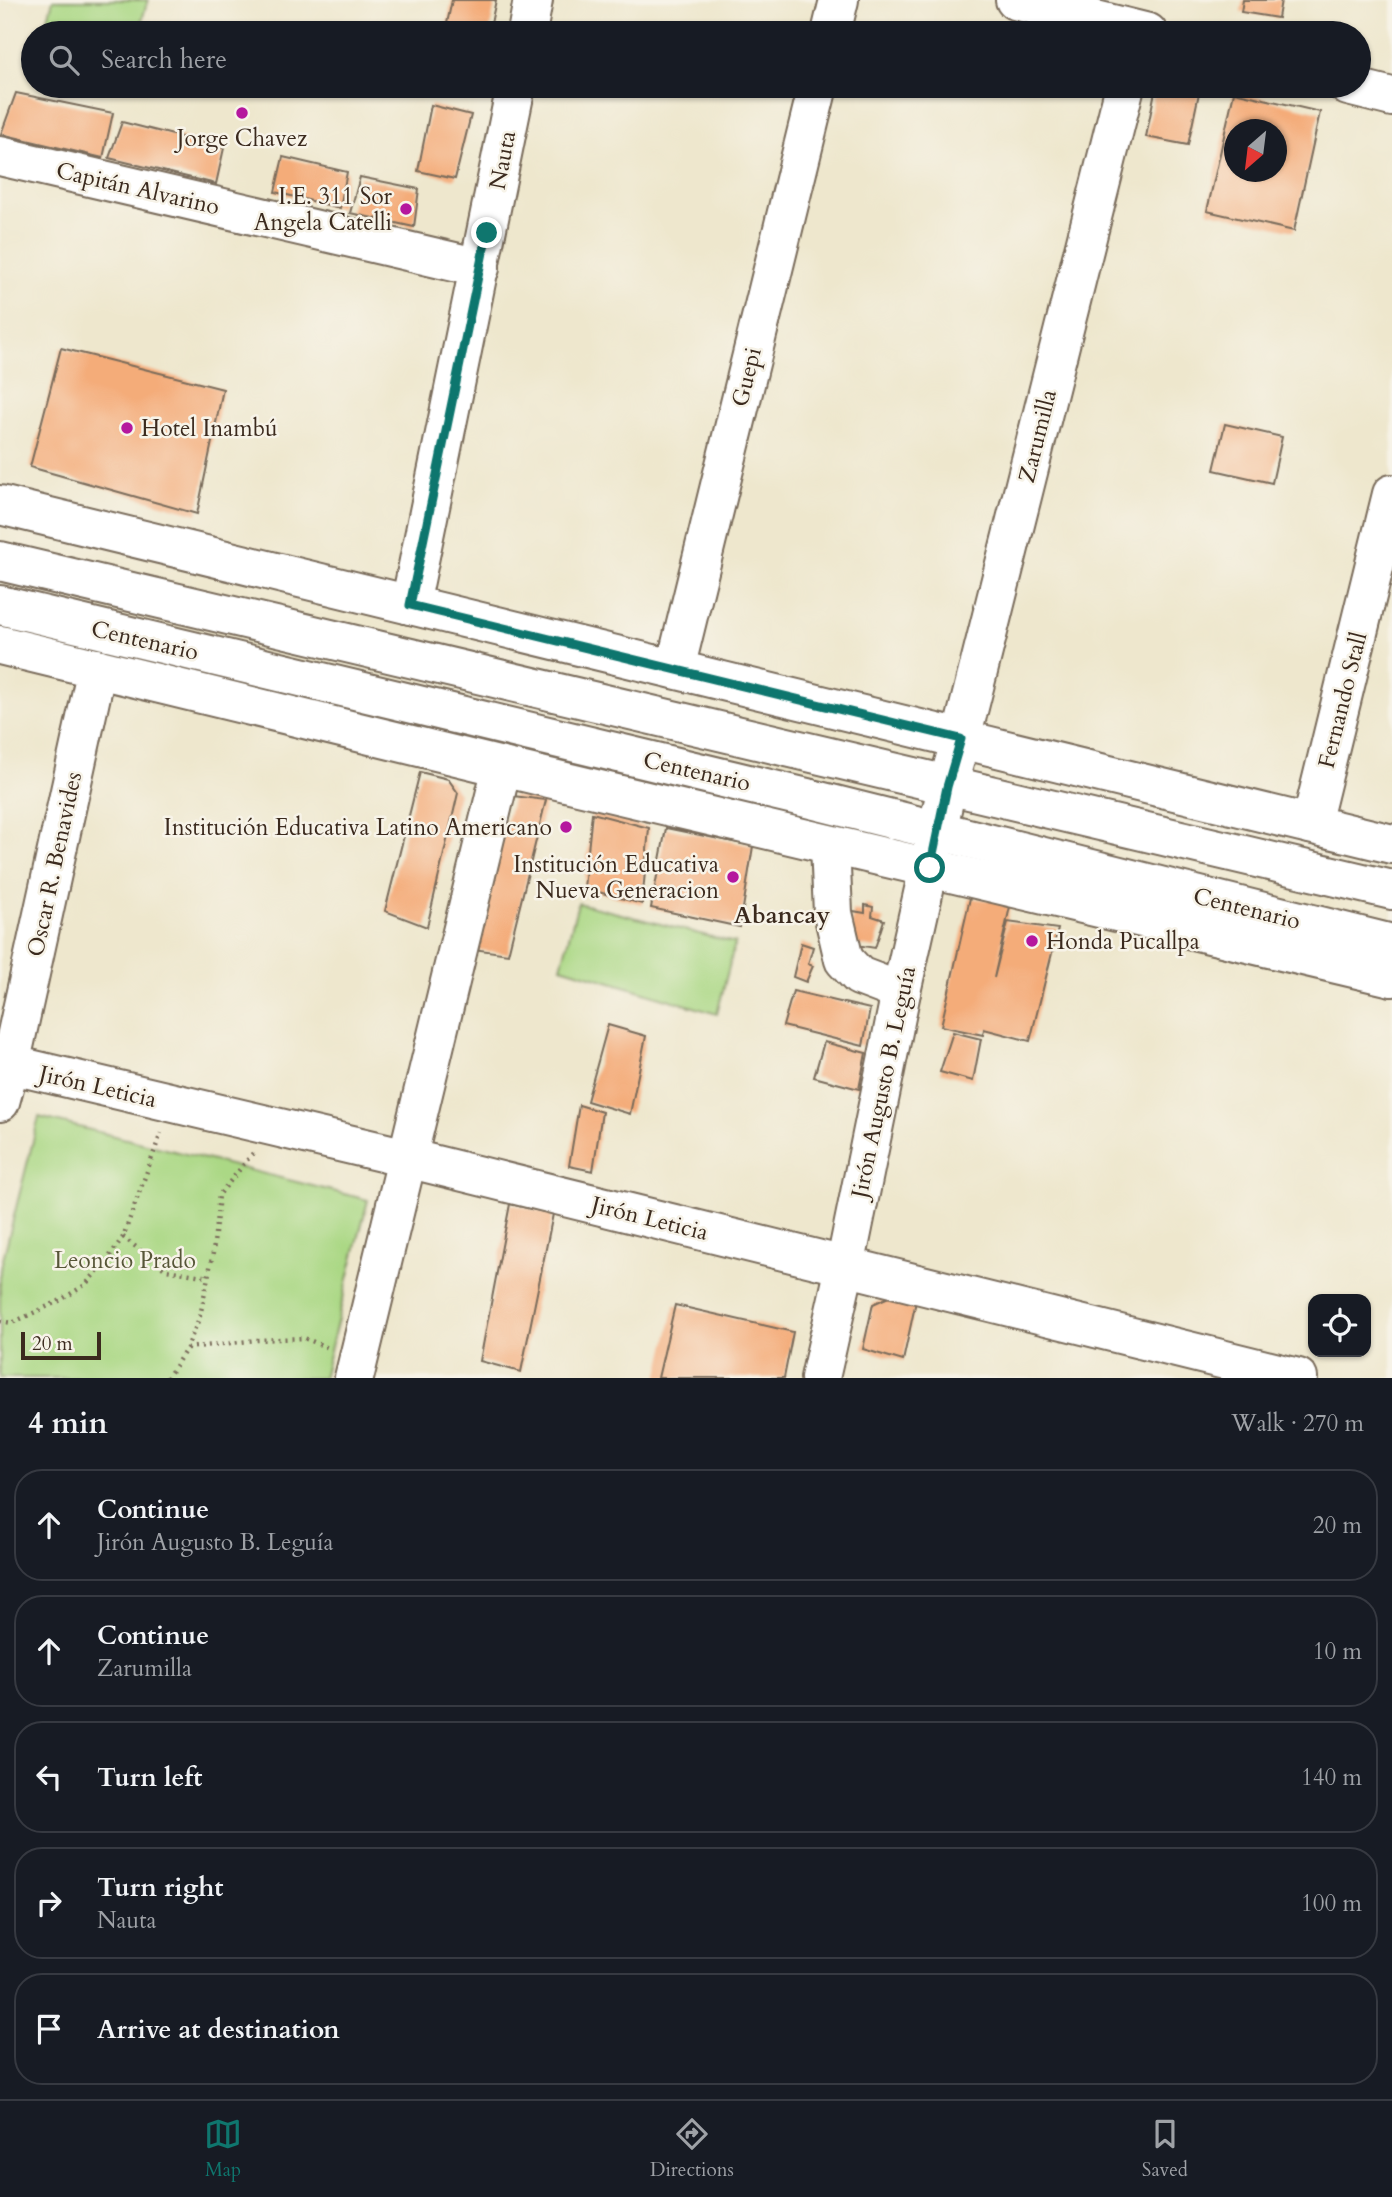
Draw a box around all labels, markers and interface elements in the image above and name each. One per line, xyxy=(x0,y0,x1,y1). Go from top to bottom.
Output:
search box xyxy=(21,21,1371,98)
icon: search xyxy=(45,41,83,79)
text: Search here xyxy=(101,42,227,77)
marker: Jorge Chavez xyxy=(234,105,250,121)
north arrow xyxy=(1224,119,1287,182)
place label: Jorge Chavez xyxy=(174,123,307,154)
street label: Nauta xyxy=(482,128,523,192)
street label: Capitán Alvarino xyxy=(53,155,223,222)
place label: I.E. 311 Sor Angela Catelli xyxy=(254,181,393,238)
marker: I.E. 311 Sor Angela Catelli xyxy=(398,201,414,217)
route end xyxy=(471,217,502,248)
street label: Guepi xyxy=(724,344,769,410)
street label: Zarumilla xyxy=(1011,386,1064,486)
place label: Hotel Inambú xyxy=(141,413,278,444)
marker: Hotel Inambú xyxy=(119,420,135,436)
street label: Centenario xyxy=(88,613,202,668)
street label: Fernando Stall xyxy=(1311,629,1374,771)
street label: Centenario xyxy=(640,744,754,799)
street label: Oscar R. Benavides xyxy=(20,769,89,959)
place label: Institución Educativa Latino Americano xyxy=(164,812,552,843)
marker: Institución Educativa Latino Americano xyxy=(558,819,574,835)
place label: Institución Educativa Nueva Generacion xyxy=(513,849,719,906)
route start xyxy=(914,852,945,883)
marker: Institución Educativa Nueva Generacion xyxy=(725,869,741,885)
street label: Centenario xyxy=(1190,880,1304,937)
district label: Abancay xyxy=(734,899,831,932)
place label: Honda Pucallpa xyxy=(1046,926,1200,957)
marker: Honda Pucallpa xyxy=(1024,933,1040,949)
street label: Jirón Augusto B. Leguía xyxy=(843,963,923,1204)
street label: Jirón Leticia xyxy=(33,1057,160,1115)
street label: Jirón Leticia xyxy=(585,1188,712,1248)
park label: Leoncio Prado xyxy=(54,1245,196,1276)
map controls xyxy=(1308,1294,1371,1357)
button: locate xyxy=(1308,1294,1371,1357)
scale bar xyxy=(21,1329,102,1361)
text: 20 m xyxy=(32,1331,73,1357)
text: 4 min xyxy=(28,1403,108,1444)
text: Walk · 270 m xyxy=(1231,1408,1364,1439)
text: Continue xyxy=(97,1492,209,1527)
icon: ahead xyxy=(30,1506,68,1544)
text: 20 m xyxy=(1313,1510,1362,1541)
text: Jirón Augusto B. Leguía xyxy=(97,1527,333,1558)
text: Continue xyxy=(97,1618,209,1653)
icon: ahead xyxy=(30,1632,68,1670)
text: 10 m xyxy=(1313,1636,1362,1667)
text: Zarumilla xyxy=(97,1653,192,1684)
icon: left xyxy=(30,1758,68,1796)
text: Turn left xyxy=(97,1760,202,1795)
text: 140 m xyxy=(1301,1762,1362,1793)
text: Turn right xyxy=(97,1870,224,1905)
icon: right xyxy=(30,1884,68,1922)
text: 100 m xyxy=(1301,1888,1362,1919)
text: Nauta xyxy=(97,1905,156,1936)
icon: arrive xyxy=(30,2010,68,2048)
text: Arrive at destination xyxy=(97,2012,340,2047)
tab: Map xyxy=(204,2115,242,2183)
tab: Directions xyxy=(650,2115,734,2183)
tab: Saved xyxy=(1142,2115,1188,2183)

